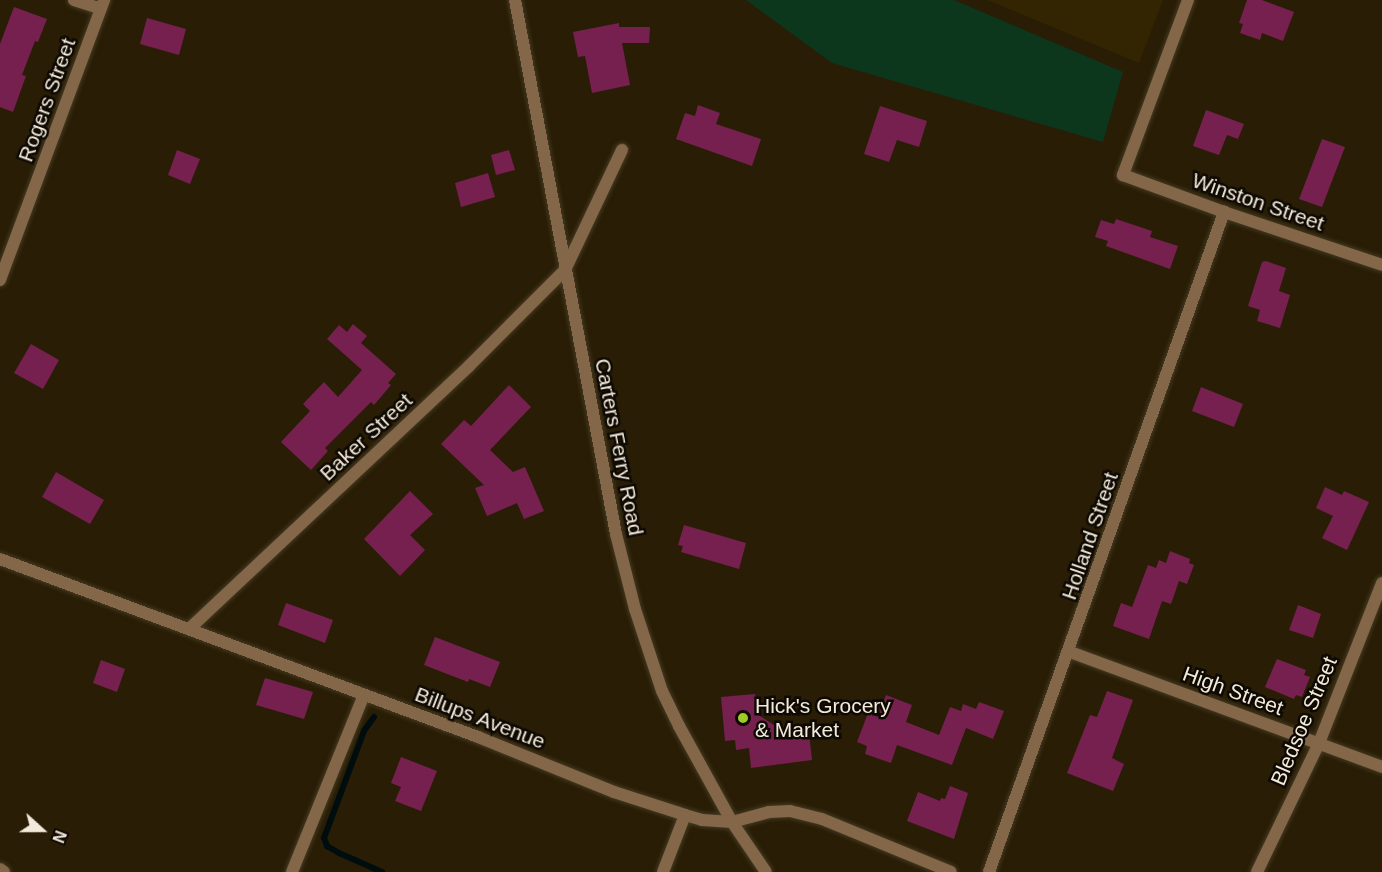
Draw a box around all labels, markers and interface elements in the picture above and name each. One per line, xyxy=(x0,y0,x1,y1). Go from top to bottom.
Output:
street label: Rogers Street xyxy=(13,35,81,165)
street label: Winston Street xyxy=(1189,168,1327,236)
street label: Carters Ferry Road xyxy=(589,356,649,538)
street label: Baker Street xyxy=(315,388,417,486)
street label: Holland Street xyxy=(1056,469,1124,603)
street label: Bledsoe Street xyxy=(1265,653,1343,789)
street label: High Street xyxy=(1179,661,1287,721)
street label: Billups Avenue xyxy=(411,681,549,755)
place label: Hick's Grocery & Market xyxy=(755,693,891,743)
marker: Hick's Grocery & Market xyxy=(736,711,750,725)
north arrow xyxy=(12,800,72,860)
text: N xyxy=(49,828,69,845)

